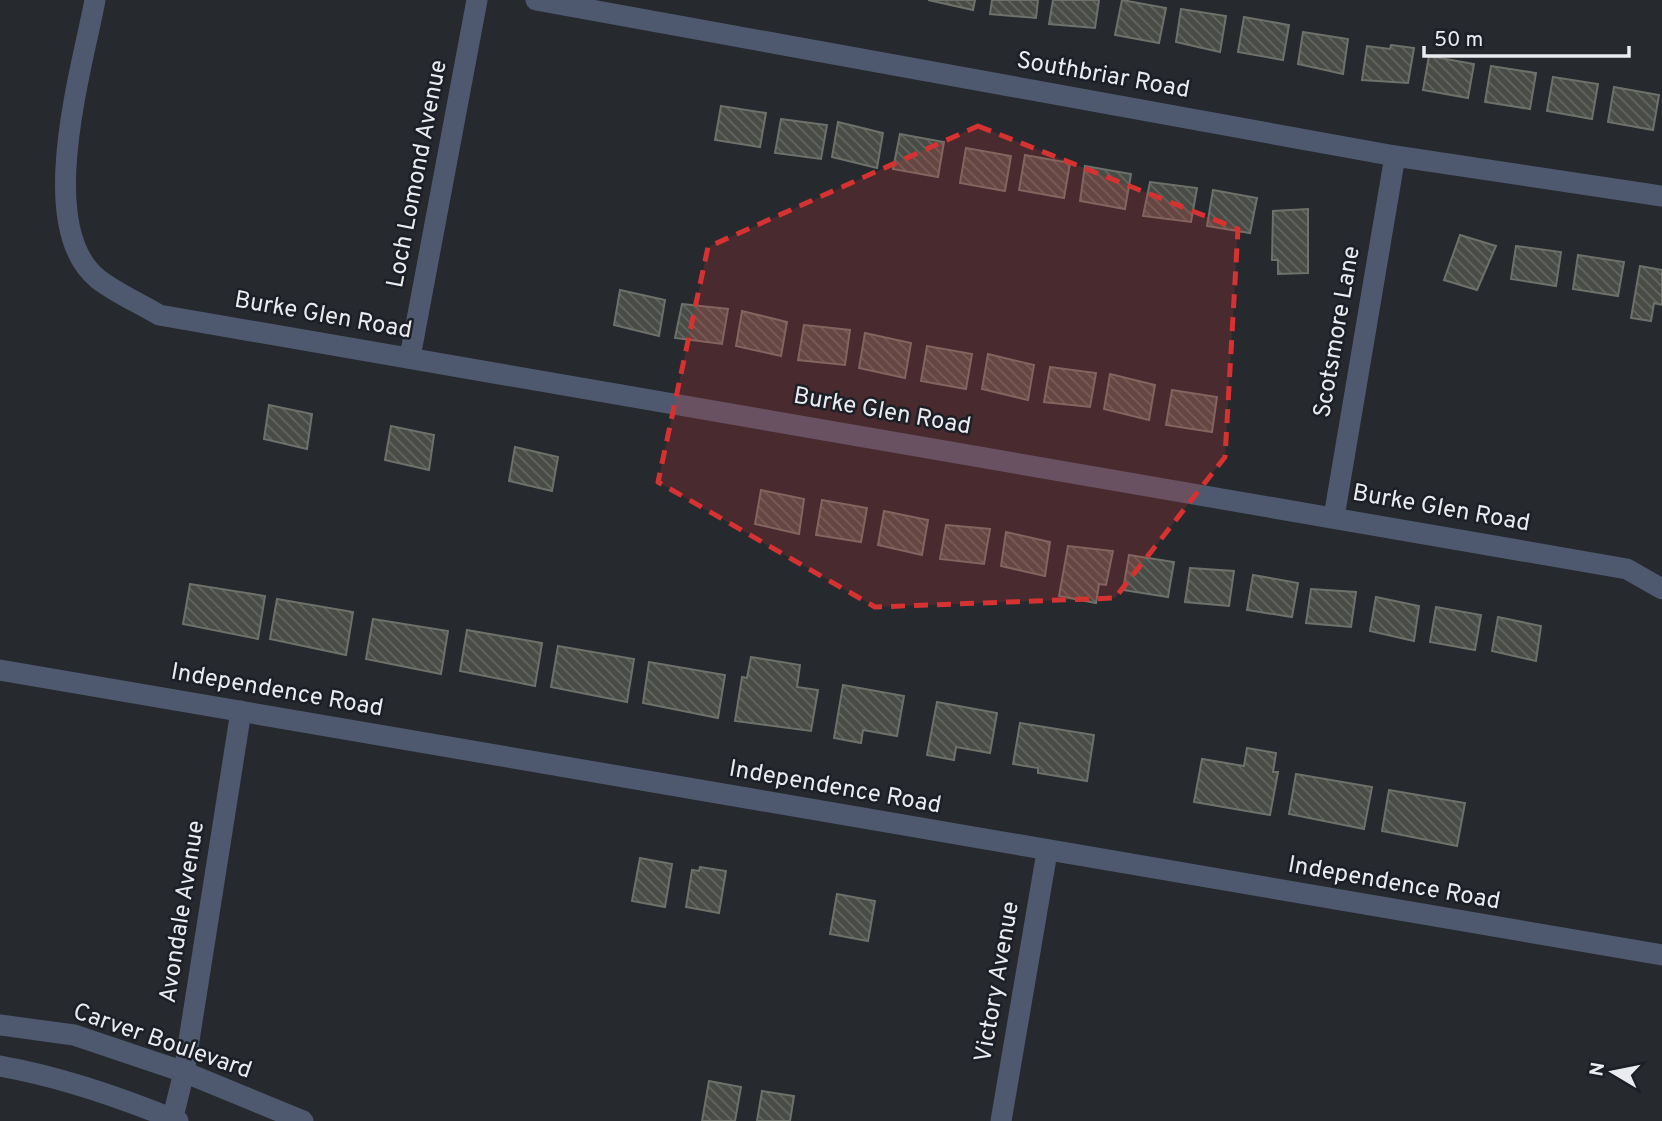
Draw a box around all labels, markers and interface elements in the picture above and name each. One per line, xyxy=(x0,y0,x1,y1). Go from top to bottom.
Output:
scale bar xyxy=(1424,14,1629,58)
text: 50 m xyxy=(1434,27,1483,54)
street label: Southbriar Road xyxy=(1014,46,1192,106)
street label: Loch Lomond Avenue xyxy=(381,58,455,290)
street label: Scotsmore Lane xyxy=(1308,244,1368,420)
street label: Burke Glen Road xyxy=(232,286,414,346)
street label: Burke Glen Road xyxy=(791,382,973,442)
street label: Burke Glen Road xyxy=(1350,479,1532,539)
street label: Independence Road xyxy=(168,658,386,724)
street label: Independence Road xyxy=(726,755,944,821)
street label: Avondale Avenue xyxy=(154,818,212,1006)
street label: Independence Road xyxy=(1285,851,1503,917)
street label: Victory Avenue xyxy=(969,899,1027,1065)
street label: Carver Boulevard xyxy=(69,997,255,1087)
north arrow xyxy=(1578,1037,1648,1107)
text: N xyxy=(1585,1061,1611,1078)

